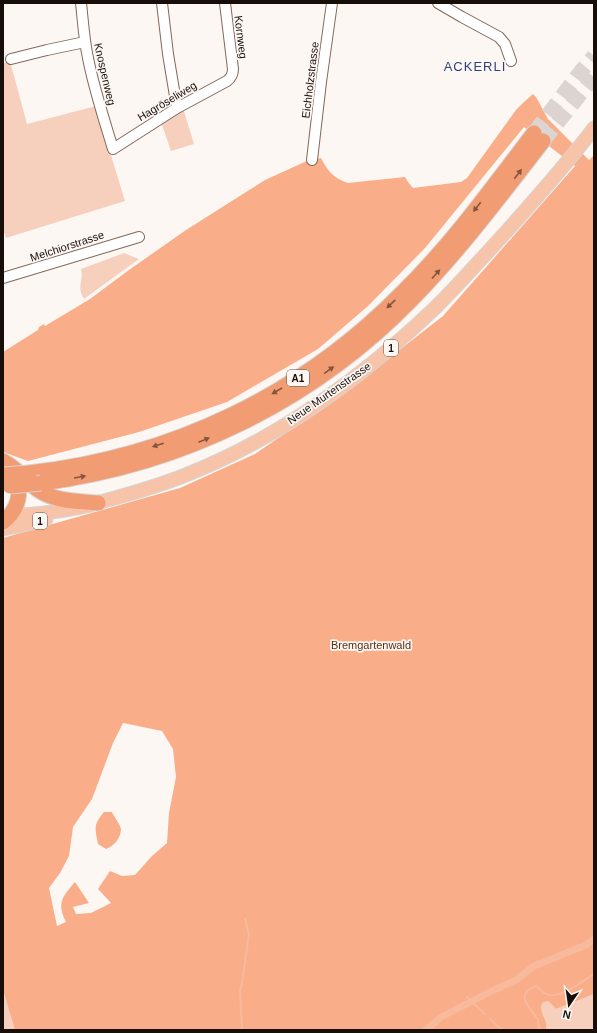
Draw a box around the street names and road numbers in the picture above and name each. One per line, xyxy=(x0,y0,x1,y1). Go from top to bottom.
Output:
street label: Kornweg xyxy=(232,15,250,59)
street label: Eichholzstrasse xyxy=(299,41,321,119)
street label: Knospenweg xyxy=(92,42,118,106)
street label: Hagröseliweg xyxy=(135,79,199,123)
street label: Melchiorstrasse xyxy=(29,228,105,264)
road number: 1 xyxy=(384,340,398,356)
street label: Neue Murtenstrasse xyxy=(285,360,373,426)
road number: A1 xyxy=(287,370,309,386)
road number: 1 xyxy=(33,513,47,529)

